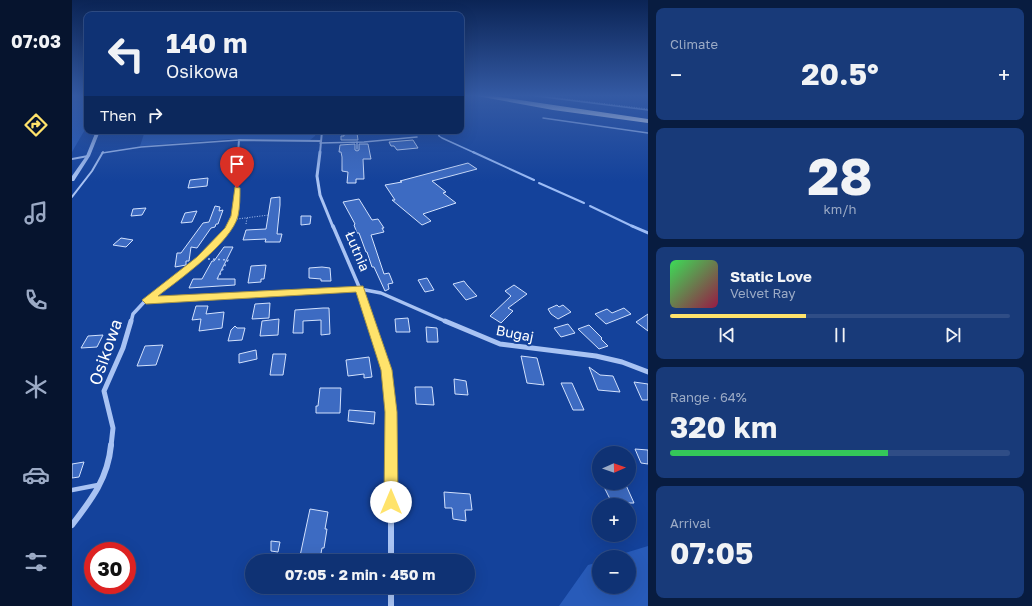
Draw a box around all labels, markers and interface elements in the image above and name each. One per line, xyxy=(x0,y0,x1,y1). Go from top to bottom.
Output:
text: 140 m xyxy=(166,26,248,59)
icon: left xyxy=(100,28,152,80)
text: 07:03 xyxy=(11,30,61,52)
text: Climate xyxy=(670,36,718,52)
text: 20.5° xyxy=(801,56,879,92)
text: Osikowa xyxy=(166,60,239,82)
text: − xyxy=(670,61,682,88)
text: + xyxy=(998,61,1010,88)
icon: right xyxy=(144,104,166,126)
text: Then xyxy=(100,106,136,124)
icon: directions xyxy=(22,111,50,139)
text: 28 xyxy=(807,144,873,206)
pin xyxy=(220,147,254,188)
icon: arrive xyxy=(226,153,248,175)
icon: music xyxy=(22,199,50,227)
text: km/h xyxy=(823,201,857,217)
street label: Łutnia xyxy=(342,228,374,274)
text: Static Love xyxy=(730,267,812,285)
text: Velvet Ray xyxy=(730,285,795,301)
icon: phone xyxy=(22,286,50,314)
street label: Osikowa xyxy=(84,316,126,388)
street label: Bugaj xyxy=(495,321,535,345)
icon: previous xyxy=(716,324,738,346)
icon: pause xyxy=(829,324,851,346)
icon: next xyxy=(942,324,964,346)
icon: climate xyxy=(22,373,50,401)
text: Range · 64% xyxy=(670,389,747,405)
text: 320 km xyxy=(670,409,777,445)
north arrow xyxy=(592,446,636,490)
map controls xyxy=(592,446,636,594)
icon: car xyxy=(22,461,50,489)
position arrow xyxy=(370,481,412,523)
button: + xyxy=(592,498,636,542)
text: Arrival xyxy=(670,515,711,531)
text: 07:05 xyxy=(670,535,753,571)
speed limit sign: 30 xyxy=(84,542,136,594)
icon: filters xyxy=(22,548,50,576)
button: − xyxy=(592,550,636,594)
text: 07:05 · 2 min · 450 m xyxy=(285,565,435,583)

